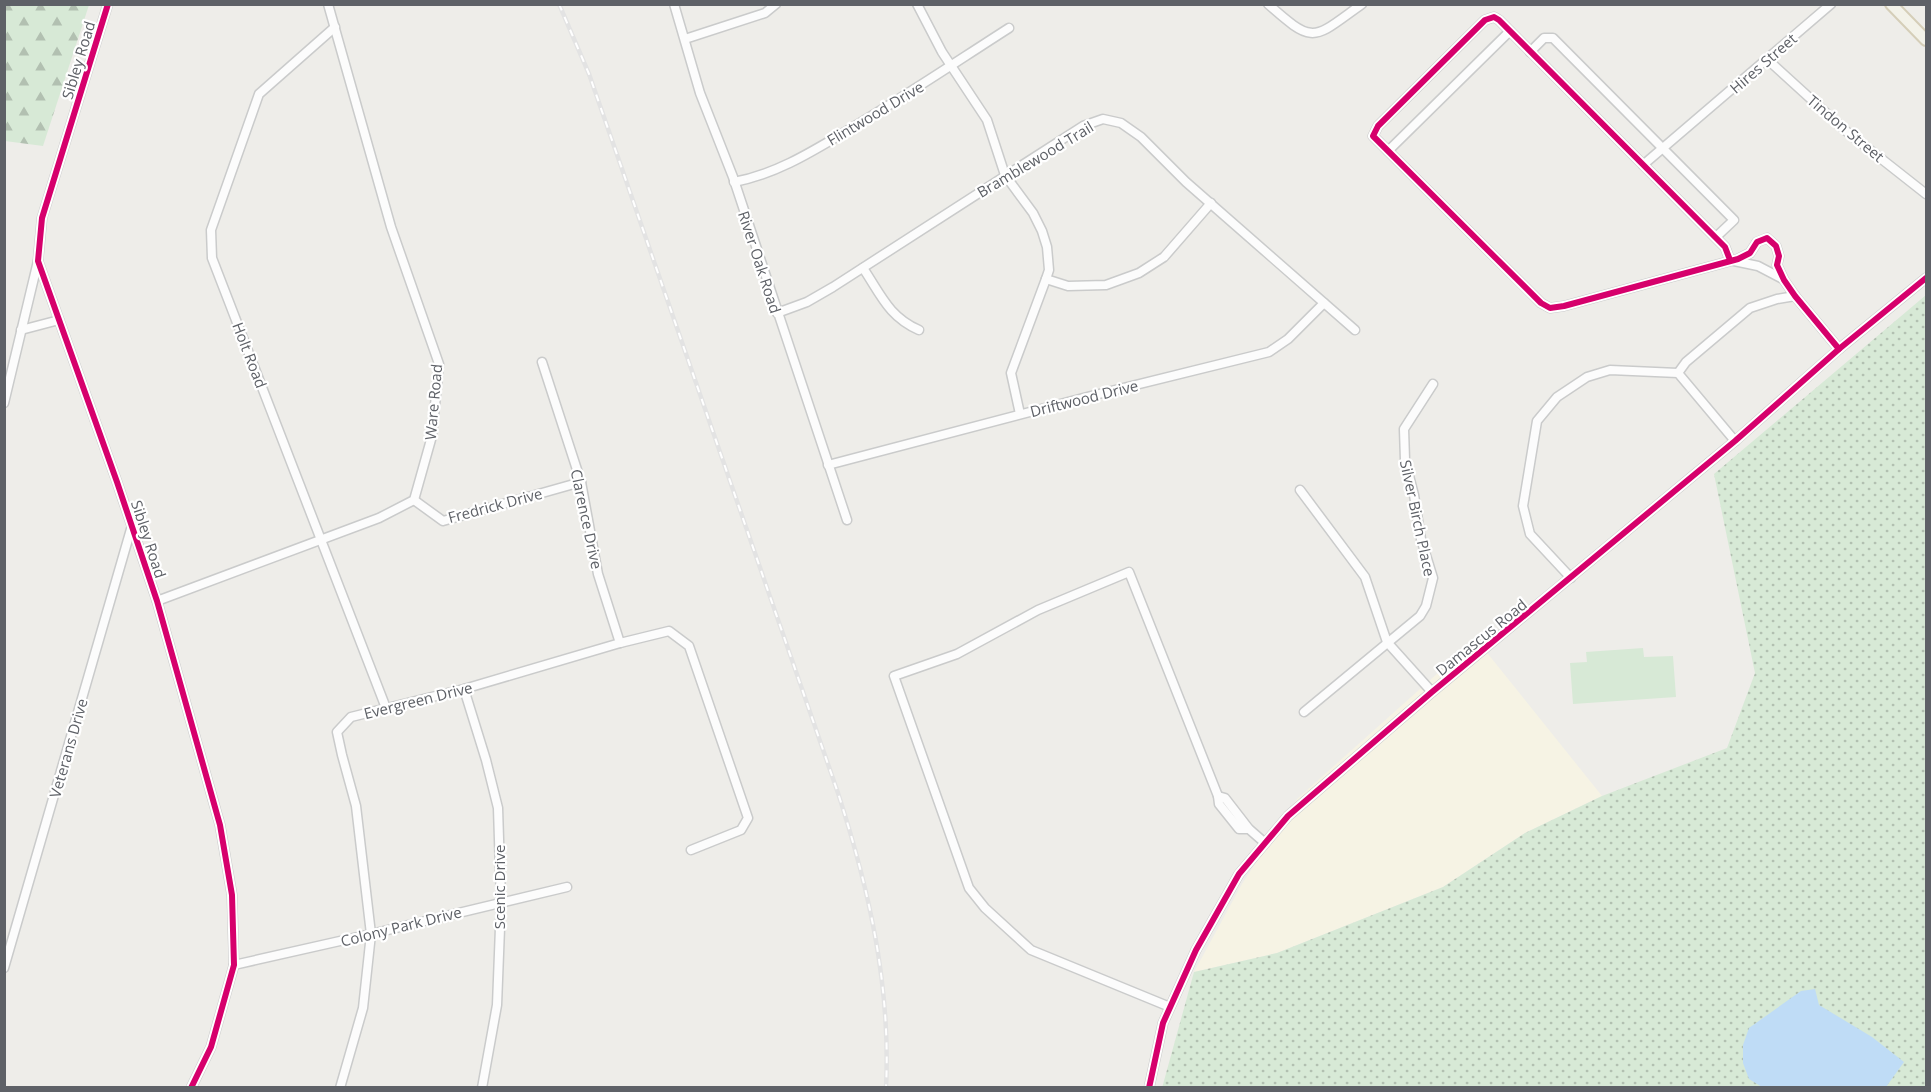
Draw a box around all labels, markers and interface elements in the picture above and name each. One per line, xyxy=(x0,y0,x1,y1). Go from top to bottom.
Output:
street label: Sibley Road xyxy=(57,19,99,101)
street label: Hires Street xyxy=(1725,28,1801,98)
street label: Flintwood Drive xyxy=(823,76,927,150)
street label: Tindon Street xyxy=(1803,90,1889,166)
street label: Bramblewood Trail xyxy=(973,116,1097,202)
street label: River Oak Road xyxy=(734,208,786,316)
street label: Holt Road xyxy=(228,319,272,391)
street label: Ware Road xyxy=(420,363,446,441)
street label: Driftwood Drive xyxy=(1028,375,1140,421)
street label: Silver Birch Place xyxy=(1396,458,1440,578)
street label: Clarence Drive xyxy=(567,467,607,571)
street label: Fredrick Drive xyxy=(446,483,544,527)
street label: Sibley Road xyxy=(127,498,171,580)
street label: Damascus Road xyxy=(1431,594,1531,680)
street label: Evergreen Drive xyxy=(362,677,474,723)
street label: Veterans Drive xyxy=(44,696,92,800)
street label: Scenic Drive xyxy=(489,845,509,929)
street label: Colony Park Drive xyxy=(338,901,464,951)

